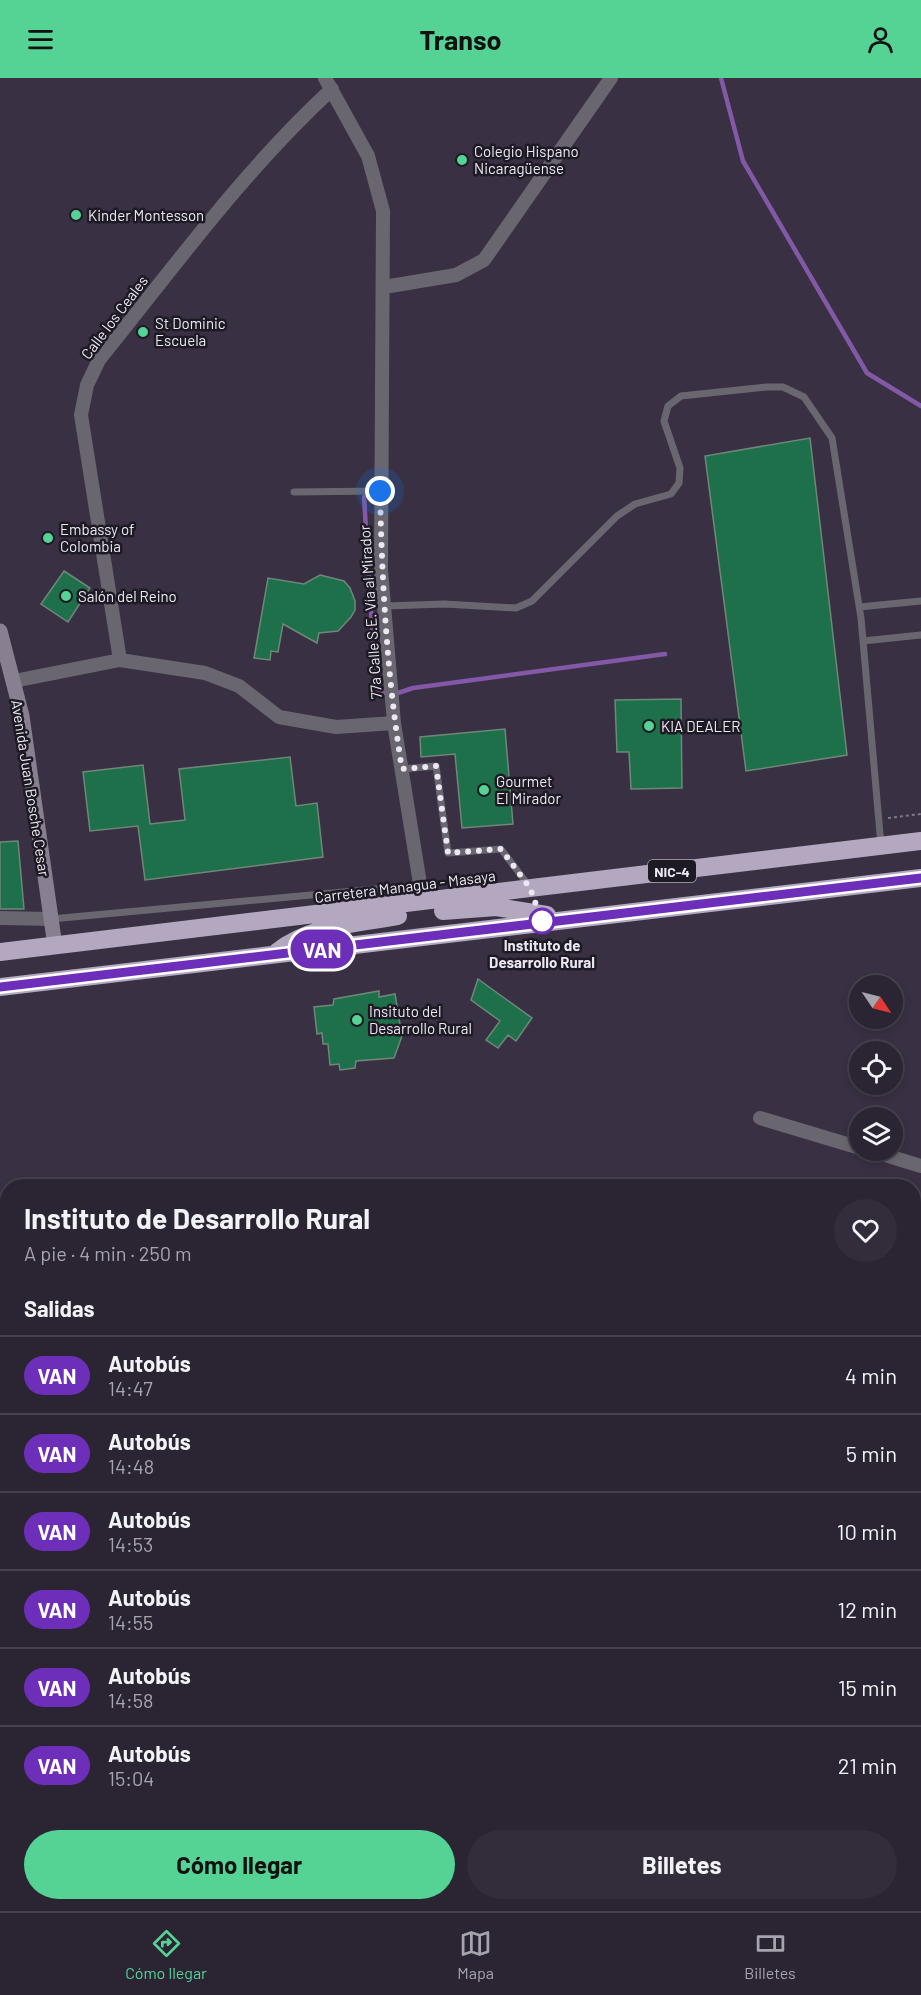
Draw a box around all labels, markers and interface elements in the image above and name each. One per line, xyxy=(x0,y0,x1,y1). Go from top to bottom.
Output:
icon: menu xyxy=(24,23,57,56)
text: Transo xyxy=(419,23,502,55)
icon: person xyxy=(864,23,897,56)
place label: Colegio Hispano Nicaragüense xyxy=(474,142,579,177)
marker: Colegio Hispano Nicaragüense xyxy=(455,153,469,167)
place label: Kinder Montesson xyxy=(88,206,204,224)
marker: Kinder Montesson xyxy=(69,208,83,222)
street label: Calle los Ceales xyxy=(77,272,151,362)
place label: St Dominic Escuela xyxy=(155,314,226,349)
marker: St Dominic Escuela xyxy=(136,325,150,339)
your location xyxy=(365,476,395,506)
place label: Embassy of Colombia xyxy=(60,520,134,555)
street label: 77a Calle S.E. Vía al Mirador xyxy=(355,524,385,700)
marker: Embassy of Colombia xyxy=(41,531,55,545)
place label: Salón del Reino xyxy=(78,587,177,605)
marker: Salón del Reino xyxy=(59,589,73,603)
street label: Avenida Juan Bosche Cesar xyxy=(8,698,54,878)
place label: KIA DEALER xyxy=(661,717,740,735)
marker: KIA DEALER xyxy=(642,719,656,733)
place label: Gourmet El Mirador xyxy=(496,772,562,807)
marker: Gourmet El Mirador xyxy=(477,783,491,797)
road number: NIC-4 xyxy=(648,860,696,882)
street label: Carretera Managua - Masaya xyxy=(314,866,496,906)
marker: Instituto de Desarrollo Rural xyxy=(529,908,555,934)
line badge: VAN xyxy=(288,930,356,968)
place label: Instituto de Desarrollo Rural xyxy=(489,936,595,971)
text: VAN xyxy=(303,937,342,962)
north arrow xyxy=(849,975,903,1029)
map controls xyxy=(849,975,903,1161)
place label: Insituto del Desarrollo Rural xyxy=(369,1002,472,1037)
marker: Insituto del Desarrollo Rural xyxy=(350,1013,364,1027)
button: locate xyxy=(849,1041,903,1095)
button: layers xyxy=(849,1107,903,1161)
button: heart xyxy=(834,1199,897,1262)
text: Instituto de Desarrollo Rural xyxy=(24,1201,370,1235)
text: A pie · 4 min · 250 m xyxy=(24,1241,192,1265)
text: Salidas xyxy=(24,1295,95,1321)
text: Autobús xyxy=(108,1350,191,1376)
text: 4 min xyxy=(845,1362,897,1388)
text: VAN xyxy=(38,1363,77,1388)
text: 14:47 xyxy=(108,1376,153,1400)
text: Autobús xyxy=(108,1428,191,1454)
text: 5 min xyxy=(846,1440,897,1466)
text: VAN xyxy=(38,1441,77,1466)
text: 14:48 xyxy=(108,1454,154,1478)
text: Autobús xyxy=(108,1506,191,1532)
text: 10 min xyxy=(837,1518,897,1544)
text: VAN xyxy=(38,1519,77,1544)
text: 14:53 xyxy=(108,1532,153,1556)
text: Autobús xyxy=(108,1584,191,1610)
text: 12 min xyxy=(837,1596,897,1622)
text: VAN xyxy=(38,1597,77,1622)
text: 14:55 xyxy=(108,1610,153,1634)
text: Autobús xyxy=(108,1662,191,1688)
text: 15 min xyxy=(838,1674,897,1700)
text: VAN xyxy=(38,1675,77,1700)
text: 14:58 xyxy=(108,1688,154,1712)
text: Autobús xyxy=(108,1740,191,1766)
text: 21 min xyxy=(838,1752,897,1778)
text: VAN xyxy=(38,1753,77,1778)
text: 15:04 xyxy=(108,1766,154,1790)
button: Cómo llegar xyxy=(24,1830,455,1899)
button: Billetes xyxy=(467,1830,897,1899)
tab: Cómo llegar xyxy=(125,1927,207,1982)
tab: Mapa xyxy=(457,1927,494,1982)
tab: Billetes xyxy=(744,1927,796,1982)

